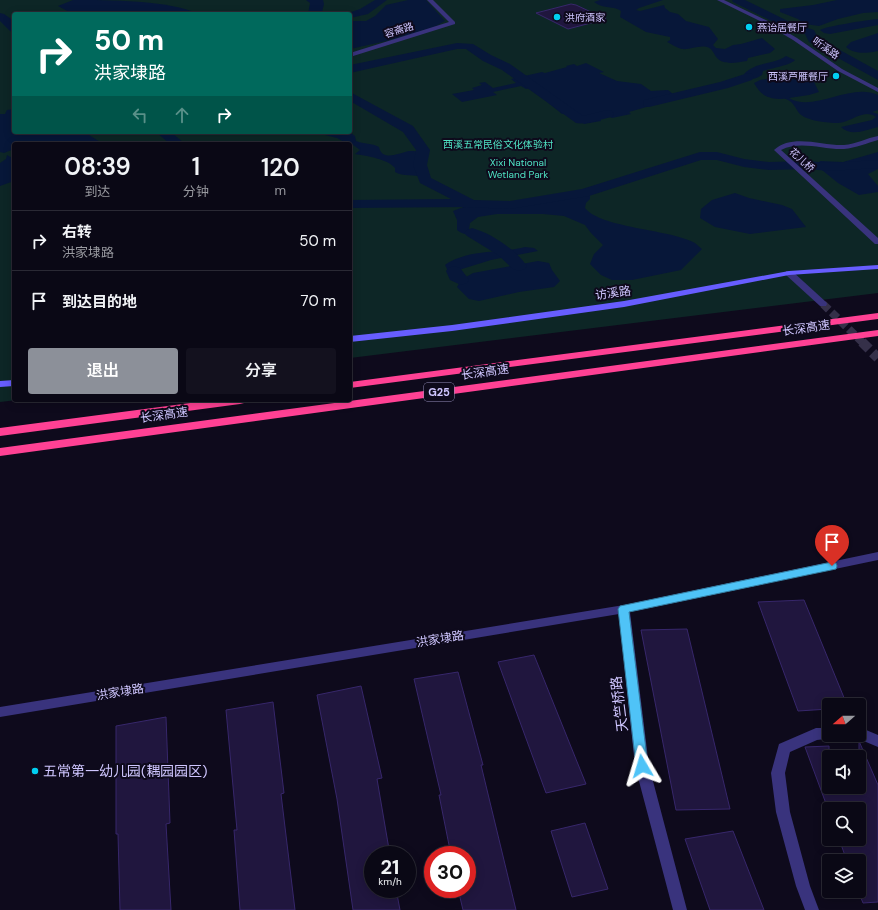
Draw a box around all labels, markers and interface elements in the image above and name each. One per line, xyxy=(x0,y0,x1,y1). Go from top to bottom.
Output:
place label: 洪府酒家 xyxy=(565,11,606,24)
marker: 洪府酒家 xyxy=(552,12,562,22)
street label: 容斋路 xyxy=(383,19,415,41)
place label: 燕诒居餐厅 xyxy=(757,21,807,34)
text: 50 m xyxy=(94,22,164,59)
marker: 燕诒居餐厅 xyxy=(744,22,754,32)
icon: right xyxy=(28,28,80,80)
street label: 听溪路 xyxy=(810,34,842,62)
text: 洪家埭路 xyxy=(94,61,166,85)
place label: 西溪芦雁餐厅 xyxy=(768,70,828,83)
marker: 西溪芦雁餐厅 xyxy=(831,71,841,81)
icon: left xyxy=(129,104,151,126)
icon: ahead xyxy=(171,104,193,126)
icon: right xyxy=(213,104,235,126)
park label: 西溪五常民俗文化体验村 xyxy=(443,138,553,151)
street label: 花儿桥 xyxy=(787,145,817,175)
text: 08:39 xyxy=(64,151,131,182)
text: 1 xyxy=(192,151,200,182)
text: 120 xyxy=(261,152,300,183)
park label: Xixi National Wetland Park xyxy=(488,156,548,181)
text: m xyxy=(275,182,286,199)
text: 到达 xyxy=(84,183,110,200)
text: 分钟 xyxy=(183,183,209,200)
text: 右转 xyxy=(62,222,92,242)
icon: right xyxy=(28,230,50,252)
text: 50 m xyxy=(299,231,336,251)
text: 洪家埭路 xyxy=(62,244,114,261)
street label: 访溪路 xyxy=(594,283,632,303)
icon: arrive xyxy=(28,290,50,312)
text: 70 m xyxy=(301,291,336,311)
text: 到达目的地 xyxy=(62,292,137,312)
street label: 长深高速 xyxy=(781,317,831,339)
button: 退出 xyxy=(28,348,178,394)
button: 分享 xyxy=(186,348,336,394)
street label: 长深高速 xyxy=(460,361,510,383)
road number: G25 xyxy=(424,383,454,401)
street label: 长深高速 xyxy=(139,404,189,426)
pin xyxy=(815,525,849,566)
icon: arrive xyxy=(821,531,843,553)
street label: 洪家埭路 xyxy=(415,627,465,651)
street label: 天竺桥路 xyxy=(607,675,631,733)
street label: 洪家埭路 xyxy=(95,680,145,704)
north arrow xyxy=(822,698,866,742)
map controls xyxy=(822,698,866,898)
position arrow xyxy=(621,745,663,787)
button: sound xyxy=(822,750,866,794)
place label: 五常第一幼儿园(耦园园区) xyxy=(43,762,207,780)
marker: 五常第一幼儿园(耦园园区) xyxy=(30,766,40,776)
button: search xyxy=(822,802,866,846)
speed limit sign: 30 xyxy=(424,846,476,898)
text: 21 xyxy=(381,854,399,880)
button: layers xyxy=(822,854,866,898)
text: km/h xyxy=(378,875,402,888)

